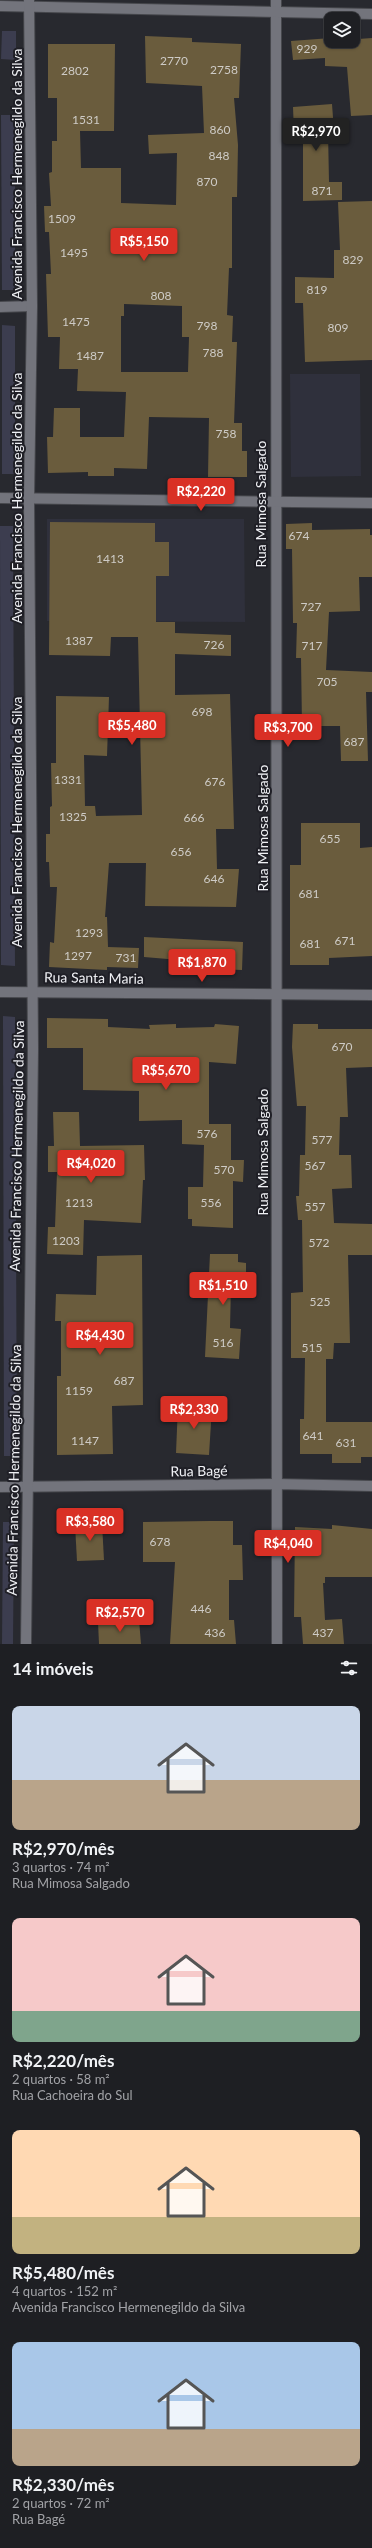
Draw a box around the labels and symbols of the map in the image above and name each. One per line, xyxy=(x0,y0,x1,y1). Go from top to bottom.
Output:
house number: 929 xyxy=(297,41,317,56)
street label: Avenida Francisco Hermenegildo da Silva xyxy=(8,48,25,300)
house number: 2770 xyxy=(160,53,188,68)
house number: 2758 xyxy=(210,62,238,77)
house number: 2802 xyxy=(61,63,89,78)
house number: 1531 xyxy=(72,112,100,127)
pin: R$2,970 xyxy=(279,118,353,152)
house number: 860 xyxy=(210,122,230,137)
house number: 848 xyxy=(209,148,229,163)
house number: 870 xyxy=(197,174,217,189)
house number: 871 xyxy=(312,183,332,198)
house number: 1509 xyxy=(48,211,76,226)
pin: R$5,150 xyxy=(107,228,181,262)
house number: 1495 xyxy=(60,245,88,260)
house number: 829 xyxy=(343,252,363,267)
house number: 819 xyxy=(307,282,327,297)
house number: 808 xyxy=(151,288,171,303)
house number: 1475 xyxy=(62,314,90,329)
house number: 798 xyxy=(197,318,217,333)
house number: 809 xyxy=(328,320,348,335)
house number: 788 xyxy=(203,345,223,360)
house number: 1487 xyxy=(76,348,104,363)
street label: Avenida Francisco Hermenegildo da Silva xyxy=(8,372,25,624)
house number: 758 xyxy=(216,426,236,441)
street label: Rua Mimosa Salgado xyxy=(252,440,269,567)
pin: R$2,220 xyxy=(164,478,238,512)
house number: 674 xyxy=(289,528,309,543)
house number: 1413 xyxy=(96,551,124,566)
house number: 727 xyxy=(301,599,321,614)
house number: 1387 xyxy=(65,633,93,648)
house number: 726 xyxy=(204,637,224,652)
house number: 717 xyxy=(302,638,322,653)
house number: 705 xyxy=(317,674,337,689)
street label: Avenida Francisco Hermenegildo da Silva xyxy=(8,696,25,948)
house number: 698 xyxy=(192,704,212,719)
pin: R$5,480 xyxy=(95,712,169,746)
pin: R$3,700 xyxy=(251,714,325,748)
house number: 687 xyxy=(344,734,364,749)
street label: Rua Mimosa Salgado xyxy=(254,764,271,891)
house number: 1331 xyxy=(54,772,82,787)
house number: 676 xyxy=(205,774,225,789)
house number: 1325 xyxy=(59,809,87,824)
house number: 666 xyxy=(184,810,204,825)
house number: 655 xyxy=(320,831,340,846)
house number: 656 xyxy=(171,844,191,859)
house number: 646 xyxy=(204,871,224,886)
house number: 681 xyxy=(299,886,319,901)
house number: 1293 xyxy=(75,925,103,940)
house number: 671 xyxy=(335,933,355,948)
house number: 681 xyxy=(300,936,320,951)
house number: 1297 xyxy=(64,948,92,963)
pin: R$1,870 xyxy=(165,949,239,983)
house number: 731 xyxy=(116,950,136,965)
street label: Rua Santa Maria xyxy=(44,968,144,987)
street label: Avenida Francisco Hermenegildo da Silva xyxy=(6,1020,27,1272)
house number: 670 xyxy=(332,1039,352,1054)
pin: R$5,670 xyxy=(129,1057,203,1091)
street label: Rua Mimosa Salgado xyxy=(254,1088,271,1215)
house number: 576 xyxy=(197,1126,217,1141)
house number: 577 xyxy=(312,1132,332,1147)
pin: R$4,020 xyxy=(54,1150,128,1184)
house number: 567 xyxy=(305,1158,325,1173)
house number: 570 xyxy=(214,1162,234,1177)
house number: 1213 xyxy=(65,1195,93,1210)
house number: 556 xyxy=(201,1195,221,1210)
house number: 557 xyxy=(305,1199,325,1214)
house number: 1203 xyxy=(52,1233,80,1248)
house number: 572 xyxy=(309,1235,329,1250)
pin: R$1,510 xyxy=(186,1272,260,1306)
house number: 525 xyxy=(310,1294,330,1309)
pin: R$4,430 xyxy=(63,1322,137,1356)
house number: 516 xyxy=(213,1335,233,1350)
house number: 515 xyxy=(302,1340,322,1355)
street label: Avenida Francisco Hermenegildo da Silva xyxy=(3,1344,24,1596)
house number: 687 xyxy=(114,1373,134,1388)
house number: 1159 xyxy=(65,1383,93,1398)
pin: R$2,330 xyxy=(157,1396,231,1430)
house number: 641 xyxy=(303,1428,323,1443)
house number: 1147 xyxy=(71,1433,99,1448)
house number: 631 xyxy=(336,1435,356,1450)
street label: Rua Bagé xyxy=(170,1462,228,1479)
pin: R$3,580 xyxy=(53,1508,127,1542)
pin: R$4,040 xyxy=(251,1530,325,1564)
house number: 678 xyxy=(150,1534,170,1549)
pin: R$2,570 xyxy=(83,1599,157,1633)
house number: 446 xyxy=(191,1601,211,1616)
house number: 436 xyxy=(205,1625,225,1640)
house number: 437 xyxy=(313,1625,333,1640)

